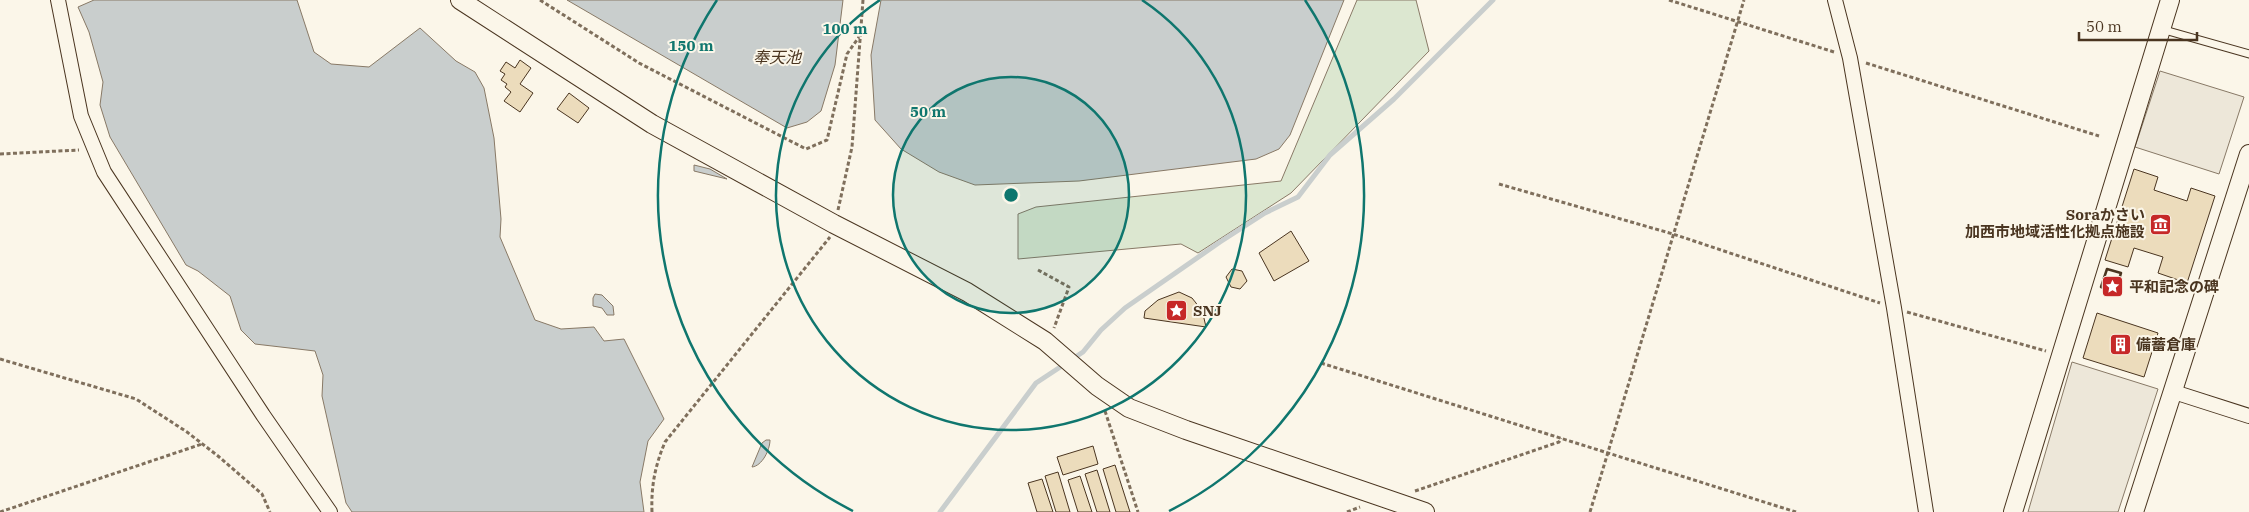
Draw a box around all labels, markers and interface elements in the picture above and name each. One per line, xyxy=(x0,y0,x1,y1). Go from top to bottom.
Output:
scale bar xyxy=(2079,10,2196,42)
text: 50 m xyxy=(2086,17,2122,36)
text: 100 m xyxy=(822,19,868,38)
text: 150 m xyxy=(668,36,714,55)
water label: 奉天池 xyxy=(753,47,803,67)
text: 50 m xyxy=(910,102,946,121)
centre of rings xyxy=(1002,186,1020,204)
place label: Soraかさい 加西市地域活性化拠点施設 xyxy=(1965,205,2145,241)
museum icon: Soraかさい 加西市地域活性化拠点施設 xyxy=(2149,212,2173,236)
place icon: 平和記念の碑 xyxy=(2101,275,2125,299)
place label: 平和記念の碑 xyxy=(2129,277,2219,296)
place icon: SNJ xyxy=(1165,299,1189,323)
place label: SNJ xyxy=(1193,301,1222,320)
building icon: 備蓄倉庫 xyxy=(2108,333,2132,357)
place label: 備蓄倉庫 xyxy=(2136,335,2196,354)

